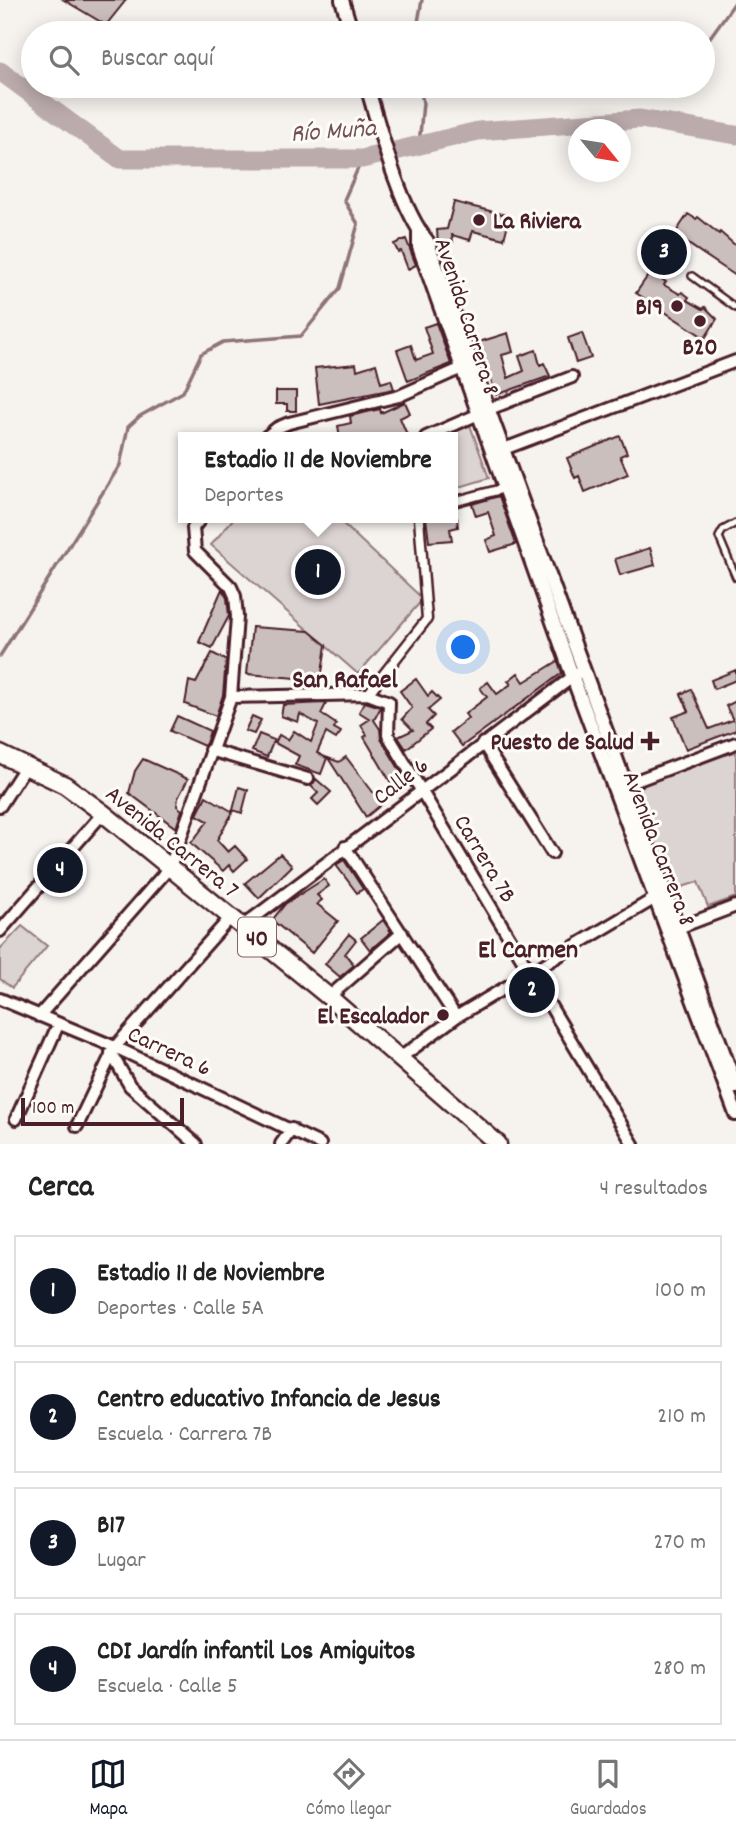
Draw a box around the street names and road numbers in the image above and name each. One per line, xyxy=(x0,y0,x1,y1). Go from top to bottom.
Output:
street label: Avenida Carrera 8 xyxy=(424,234,507,400)
street label: Calle 6 xyxy=(367,750,437,815)
street label: Avenida Carrera 8 xyxy=(612,766,702,932)
street label: Avenida Carrera 7 xyxy=(97,779,245,908)
street label: Carrera 7B xyxy=(444,809,523,910)
road number: 40 xyxy=(238,918,276,956)
street label: Carrera 6 xyxy=(121,1019,216,1087)

